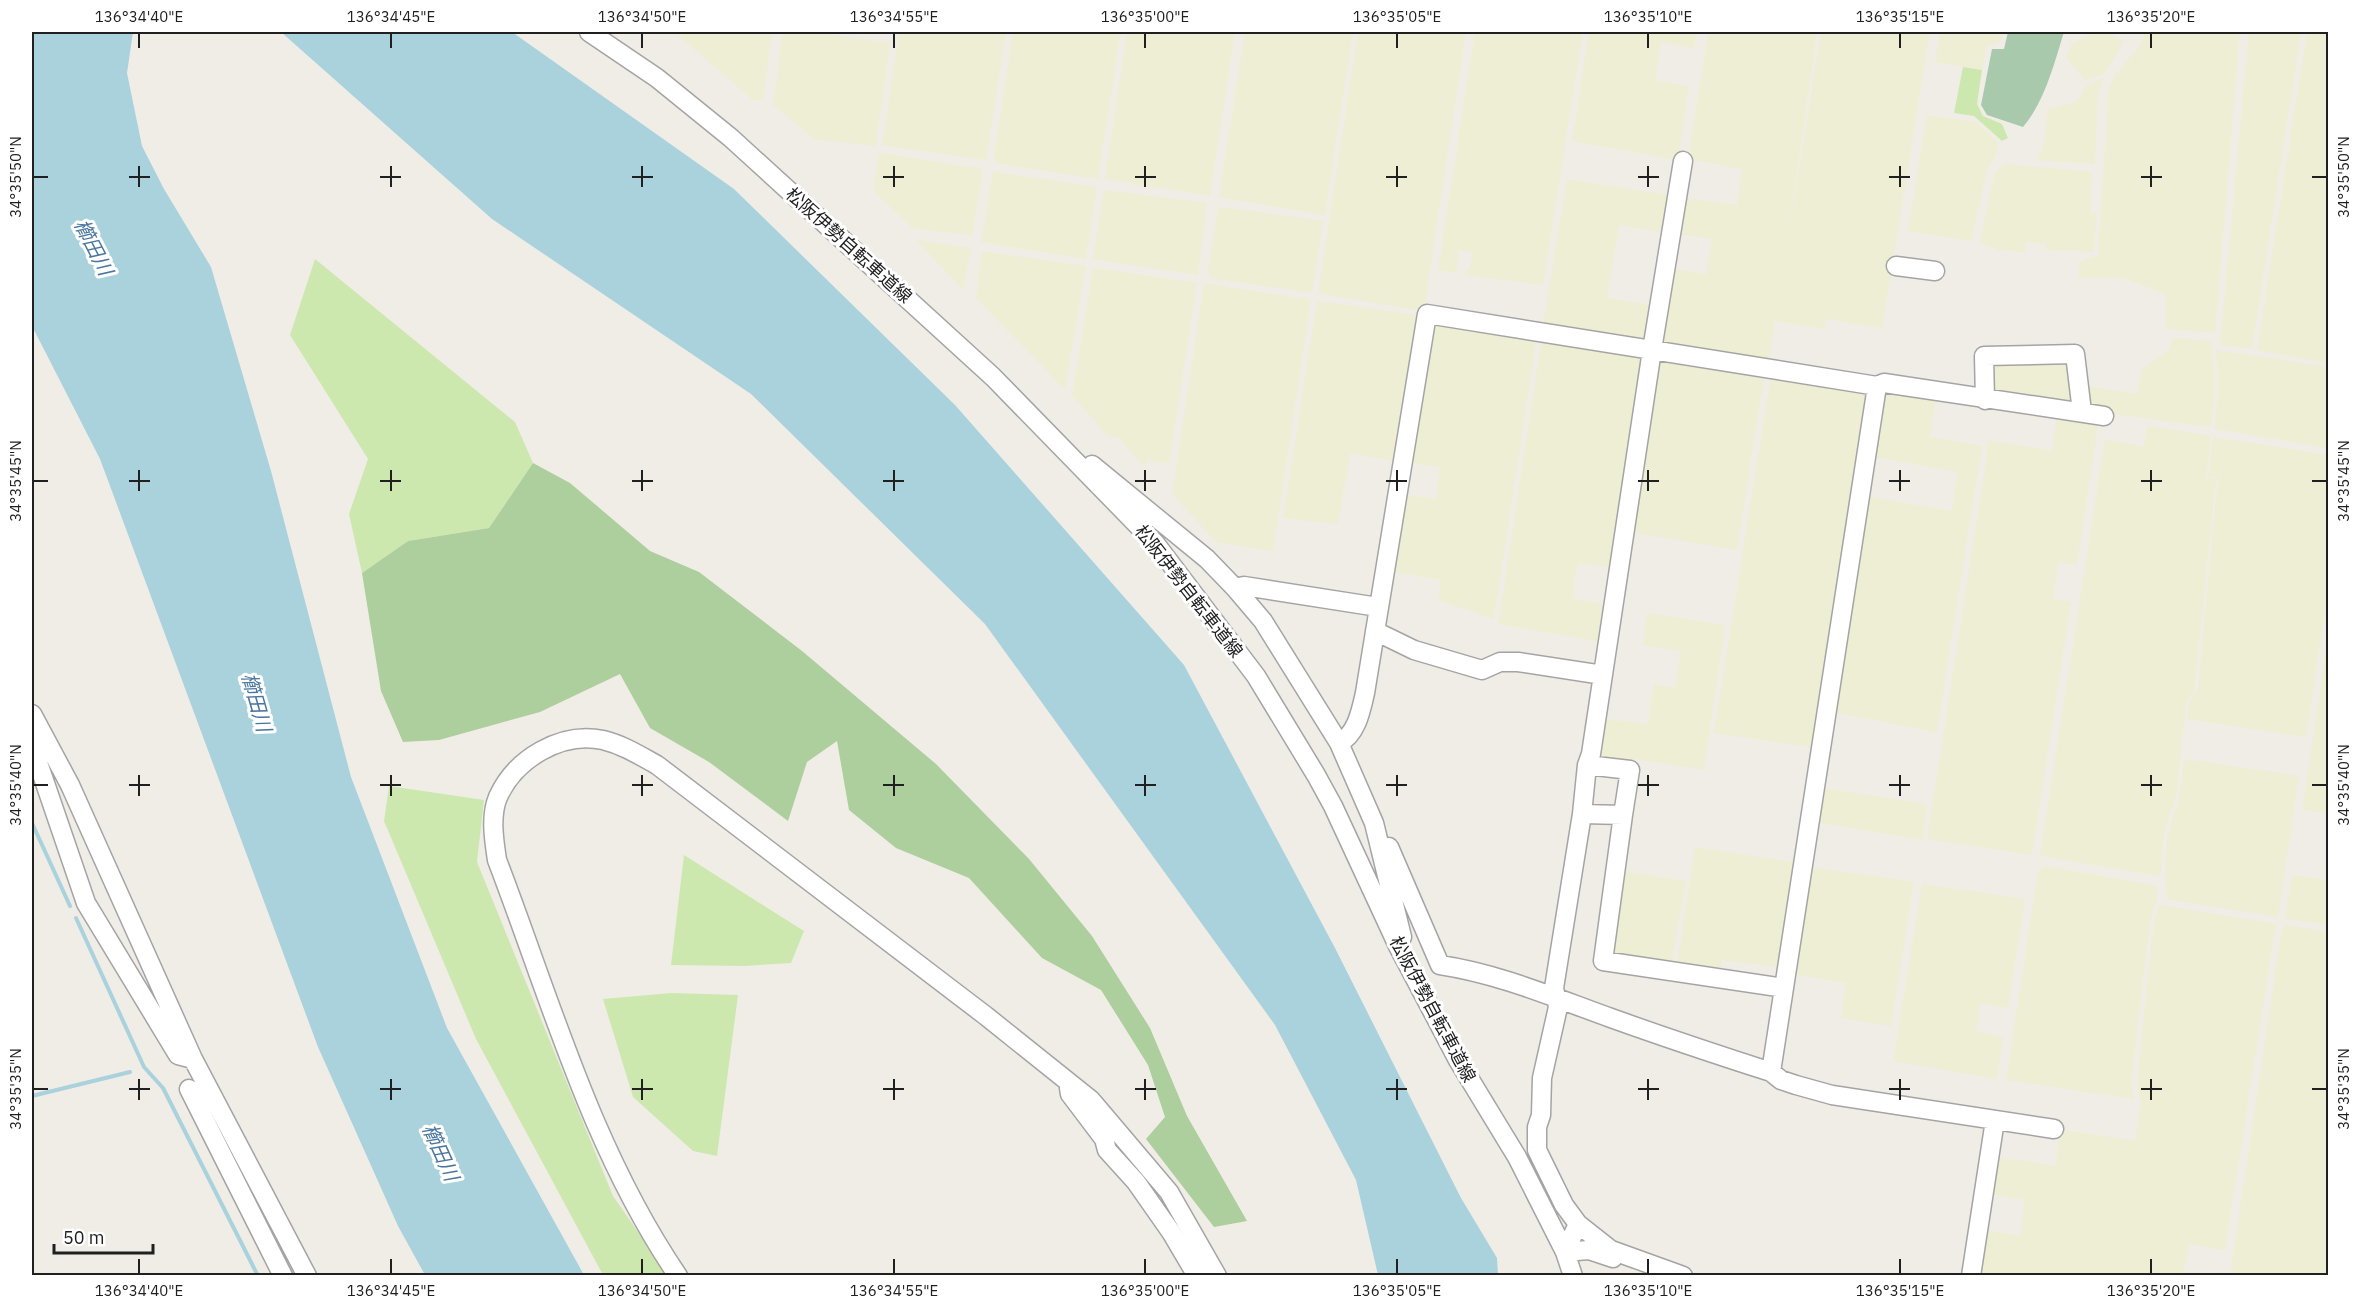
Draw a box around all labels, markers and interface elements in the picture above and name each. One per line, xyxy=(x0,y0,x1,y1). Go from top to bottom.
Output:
text: 136°34'40"E xyxy=(95,7,183,26)
text: 136°34'45"E xyxy=(347,7,435,26)
text: 136°34'50"E xyxy=(598,7,686,26)
text: 136°34'55"E xyxy=(850,7,938,26)
text: 136°35'00"E xyxy=(1101,7,1189,26)
text: 136°35'05"E xyxy=(1353,7,1441,26)
text: 136°35'10"E xyxy=(1604,7,1692,26)
text: 136°35'15"E xyxy=(1856,7,1944,26)
text: 136°35'20"E xyxy=(2107,7,2195,26)
text: 34°35'50"N xyxy=(6,136,25,218)
text: 34°35'50"N xyxy=(2334,136,2353,218)
street label: 松阪伊勢自転車道線 xyxy=(781,182,917,308)
water label: 櫛田川 xyxy=(68,214,121,282)
text: 34°35'45"N xyxy=(6,440,25,522)
text: 34°35'45"N xyxy=(2334,440,2353,522)
street label: 松阪伊勢自転車道線 xyxy=(1130,520,1248,662)
water label: 櫛田川 xyxy=(236,669,279,736)
text: 34°35'40"N xyxy=(6,744,25,826)
text: 34°35'40"N xyxy=(2334,744,2353,826)
street label: 松阪伊勢自転車道線 xyxy=(1385,932,1481,1086)
text: 34°35'35"N xyxy=(6,1048,25,1130)
text: 34°35'35"N xyxy=(2334,1048,2353,1130)
water label: 櫛田川 xyxy=(416,1119,466,1187)
scale bar xyxy=(54,1217,153,1255)
text: 50 m xyxy=(63,1226,105,1249)
text: 136°34'40"E xyxy=(95,1281,183,1300)
text: 136°34'45"E xyxy=(347,1281,435,1300)
text: 136°34'50"E xyxy=(598,1281,686,1300)
text: 136°34'55"E xyxy=(850,1281,938,1300)
text: 136°35'00"E xyxy=(1101,1281,1189,1300)
text: 136°35'05"E xyxy=(1353,1281,1441,1300)
text: 136°35'10"E xyxy=(1604,1281,1692,1300)
text: 136°35'15"E xyxy=(1856,1281,1944,1300)
text: 136°35'20"E xyxy=(2107,1281,2195,1300)

